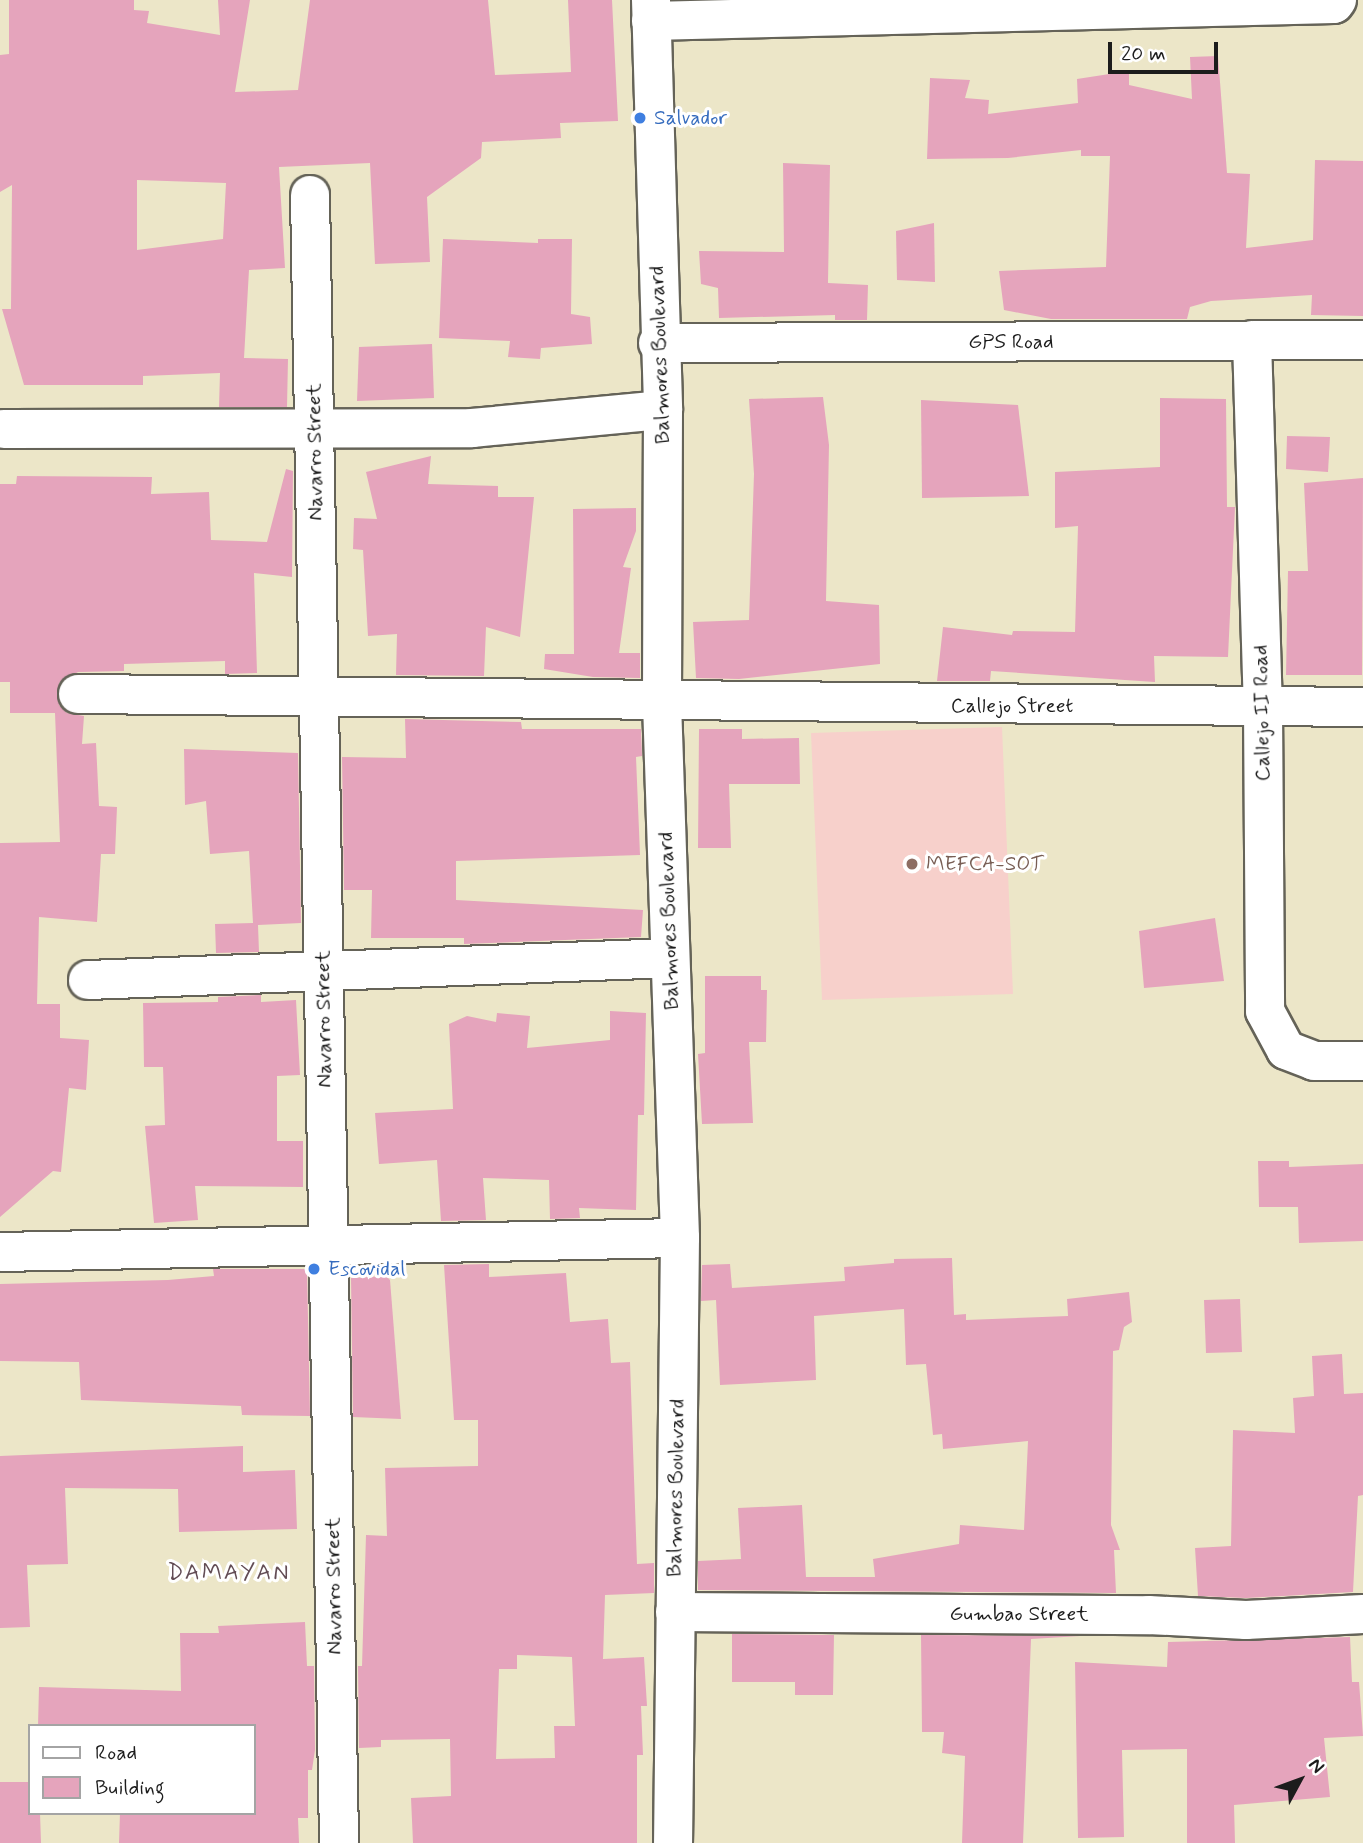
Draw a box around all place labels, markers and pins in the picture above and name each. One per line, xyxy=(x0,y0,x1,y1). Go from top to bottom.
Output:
place label: Salvador xyxy=(654,105,727,131)
marker: Salvador xyxy=(632,110,648,126)
place label: MEFCA-SOT xyxy=(926,851,1044,877)
marker: MEFCA-SOT xyxy=(904,856,920,872)
place label: Escovidal xyxy=(328,1256,405,1282)
marker: Escovidal xyxy=(306,1261,322,1277)

